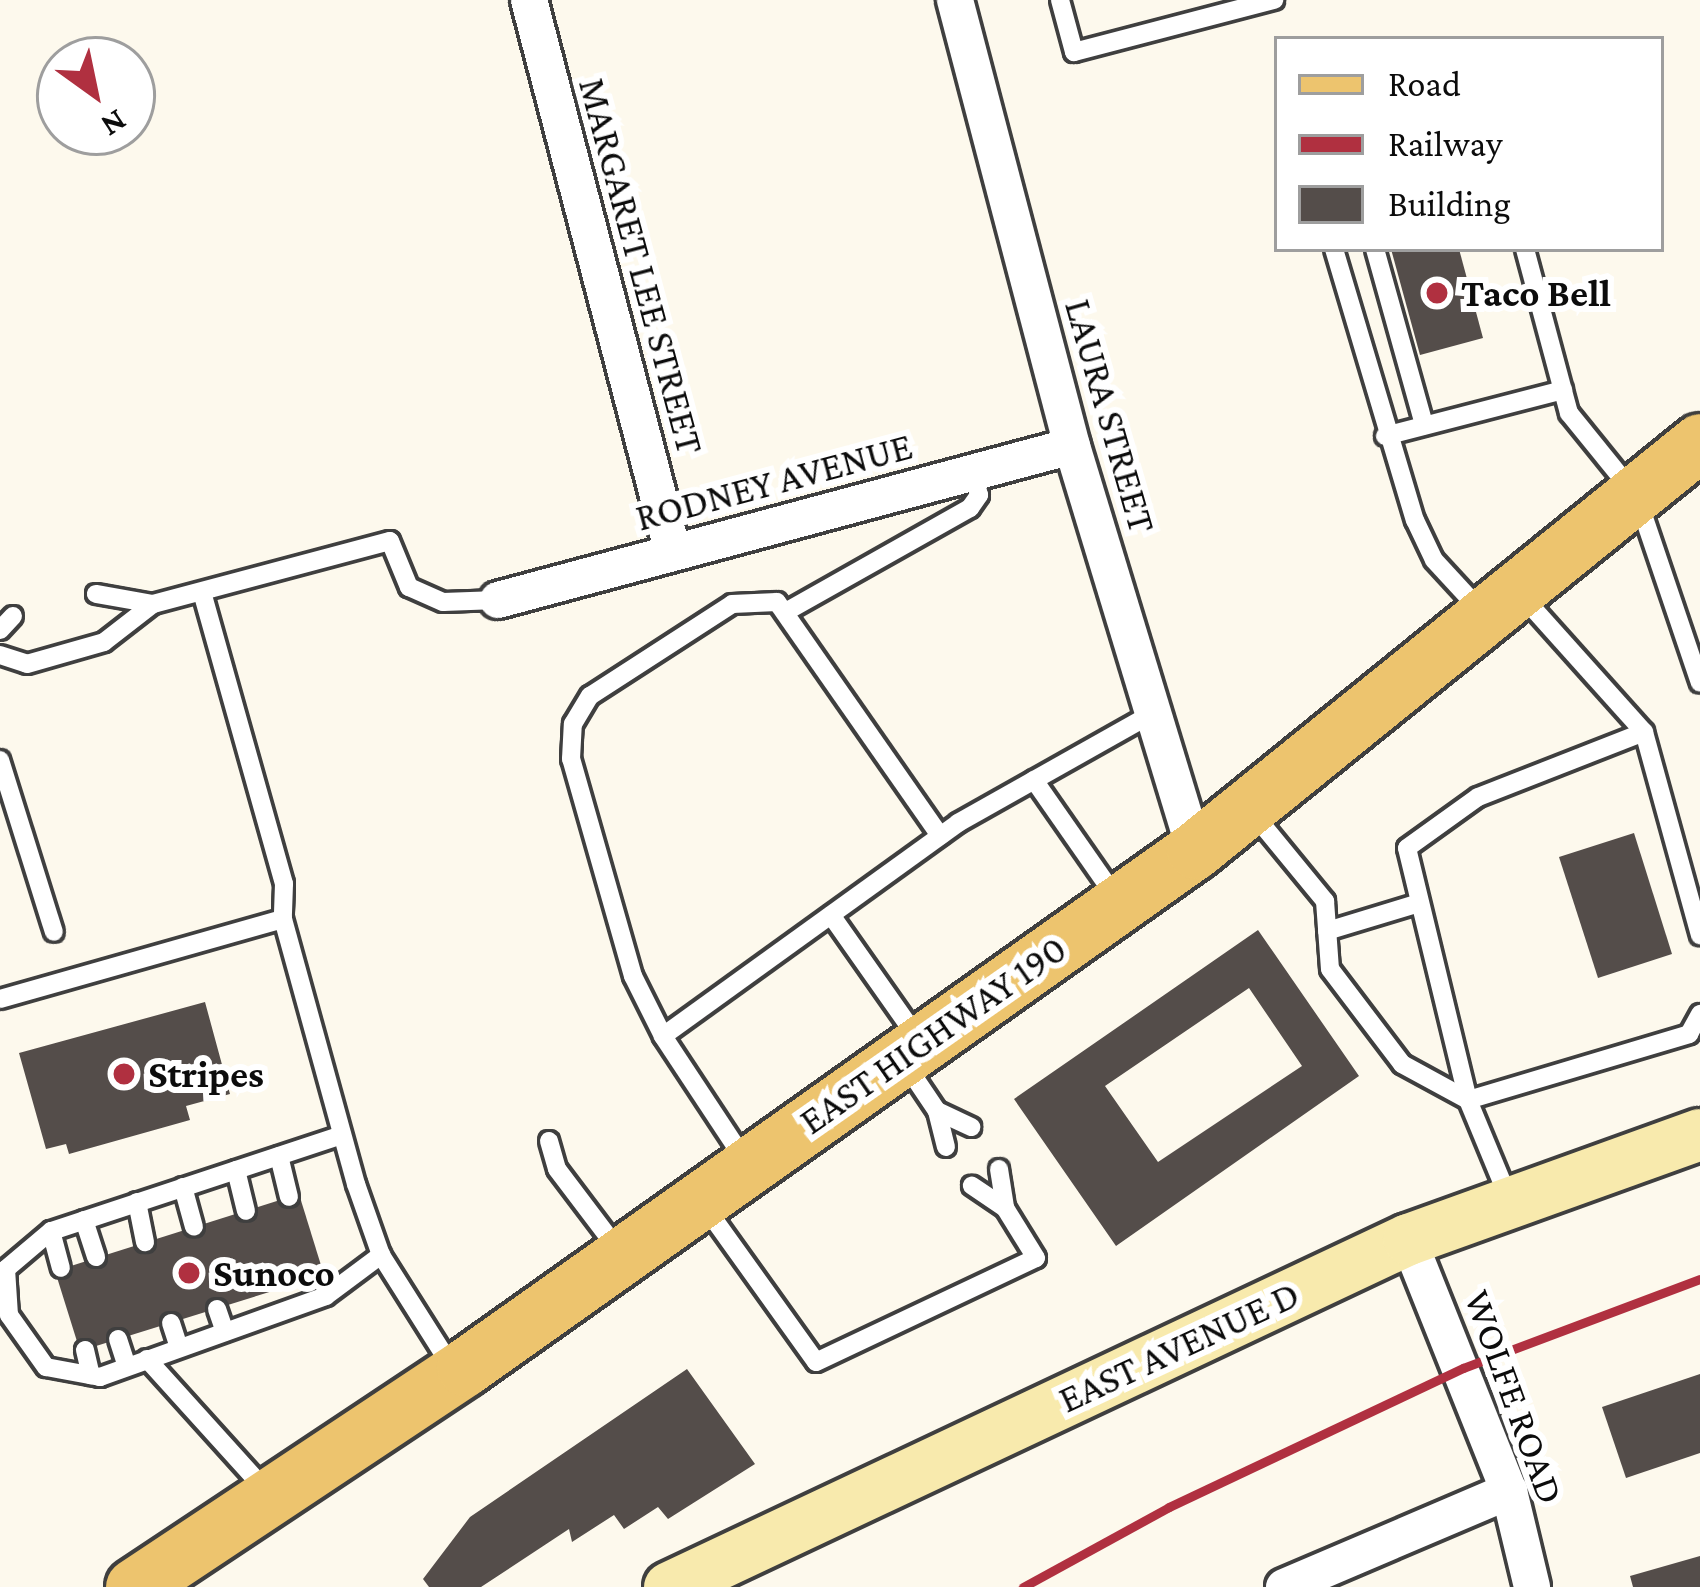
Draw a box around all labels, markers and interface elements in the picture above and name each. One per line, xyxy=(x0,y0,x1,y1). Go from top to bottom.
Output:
north arrow xyxy=(36,36,156,156)
legend xyxy=(1274,36,1664,252)
text: Road xyxy=(1388,64,1461,104)
street label: MARGARET LEE STREET xyxy=(568,73,714,459)
text: N xyxy=(95,102,134,146)
text: Railway xyxy=(1388,124,1503,164)
text: Building xyxy=(1388,184,1511,224)
place label: Taco Bell xyxy=(1461,270,1611,316)
marker: Taco Bell xyxy=(1424,280,1450,306)
street label: LAURA STREET xyxy=(1054,294,1166,538)
street label: RODNEY AVENUE xyxy=(631,423,917,541)
street label: EAST HIGHWAY 190 xyxy=(791,925,1075,1145)
place label: Stripes xyxy=(148,1051,264,1097)
marker: Stripes xyxy=(111,1061,137,1087)
place label: Sunoco xyxy=(213,1250,335,1296)
marker: Sunoco xyxy=(176,1260,202,1286)
street label: EAST AVENUE D xyxy=(1051,1271,1307,1423)
street label: WOLFE ROAD xyxy=(1454,1284,1574,1510)

